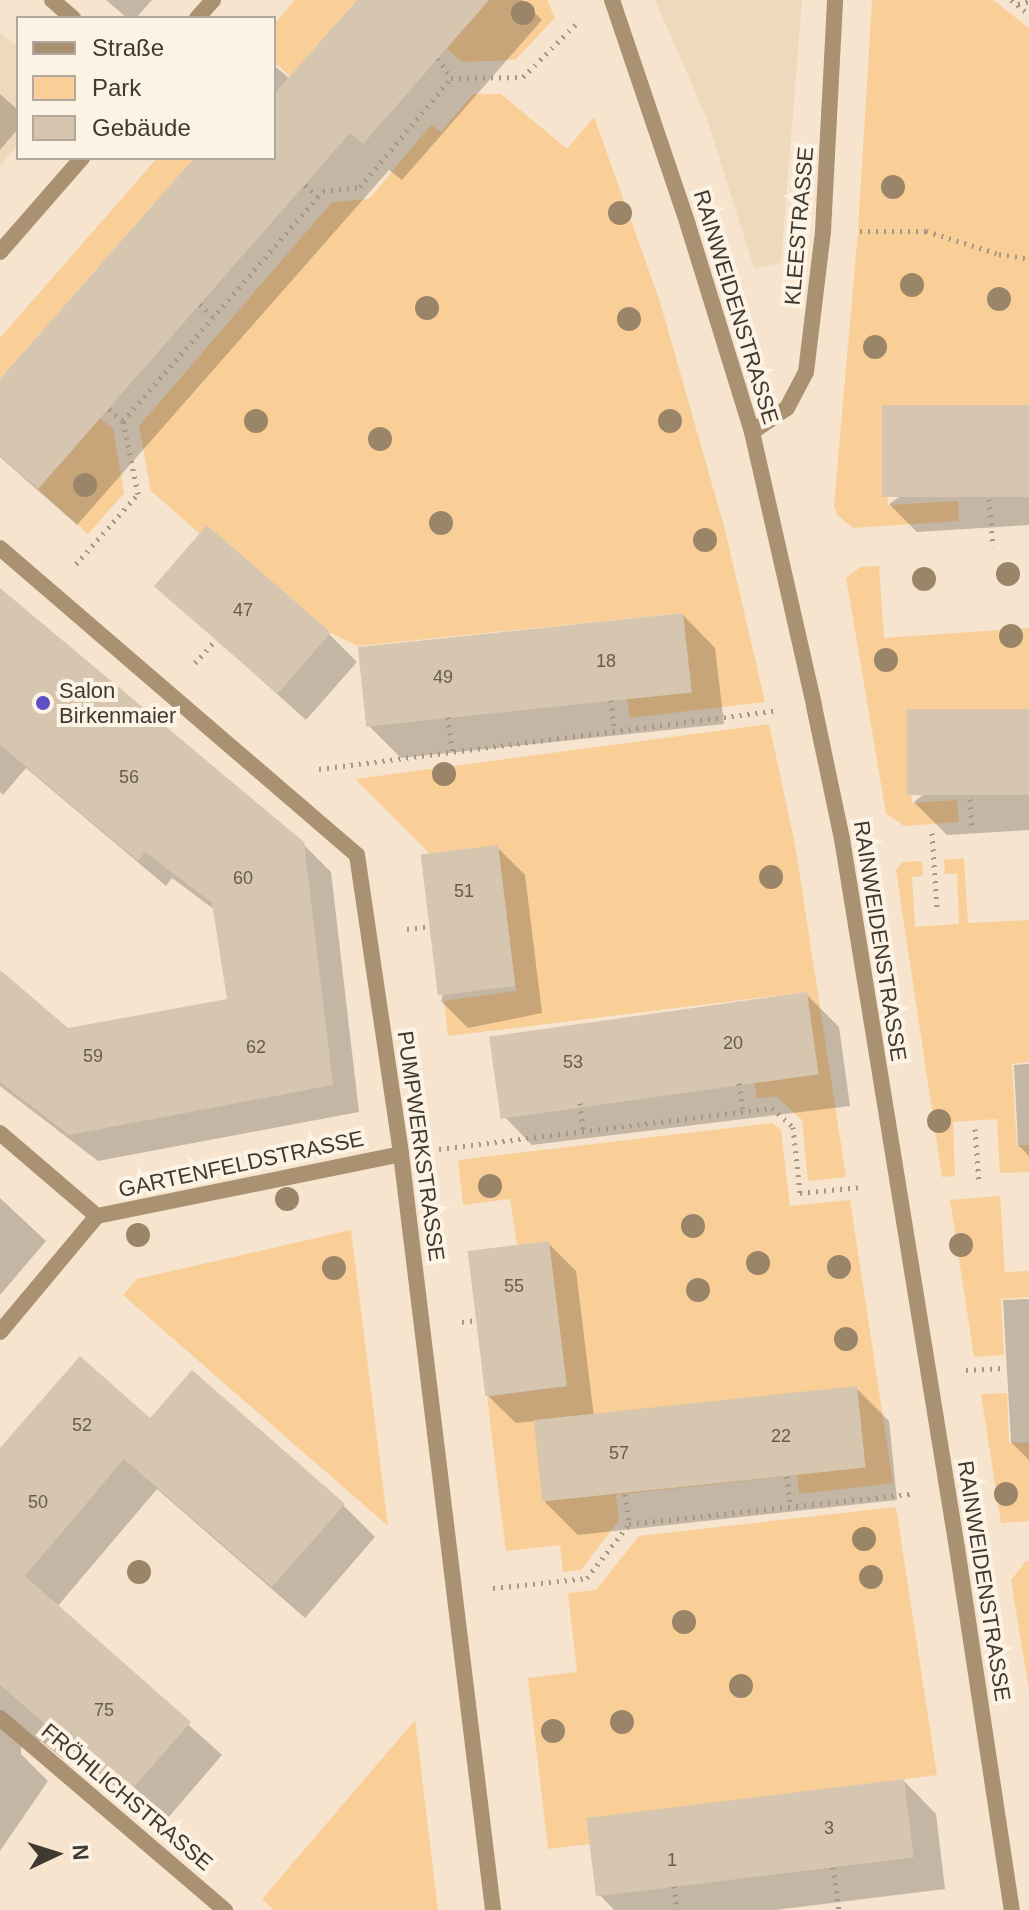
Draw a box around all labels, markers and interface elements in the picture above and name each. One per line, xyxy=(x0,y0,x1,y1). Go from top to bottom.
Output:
legend xyxy=(16,16,276,160)
text: Straße xyxy=(92,34,164,61)
text: Park xyxy=(92,74,141,101)
text: Gebäude xyxy=(92,114,191,141)
street label: KLEESTRASSE xyxy=(779,146,819,306)
street label: RAINWEIDENSTRASSE xyxy=(688,187,784,427)
house number: 47 xyxy=(233,599,253,621)
house number: 18 xyxy=(596,650,616,672)
house number: 49 xyxy=(433,666,453,688)
place label: Salon Birkenmaier xyxy=(59,677,176,728)
marker: Salon Birkenmaier xyxy=(34,694,52,712)
house number: 56 xyxy=(119,766,139,788)
street label: RAINWEIDENSTRASSE xyxy=(848,819,912,1063)
house number: 60 xyxy=(233,867,253,889)
house number: 51 xyxy=(454,880,474,902)
street label: PUMPWERKSTRASSE xyxy=(392,1029,450,1263)
house number: 20 xyxy=(723,1032,743,1054)
house number: 62 xyxy=(246,1036,266,1058)
house number: 59 xyxy=(83,1045,103,1067)
house number: 53 xyxy=(563,1051,583,1073)
street label: GARTENFELDSTRASSE xyxy=(116,1125,366,1203)
house number: 55 xyxy=(504,1275,524,1297)
house number: 52 xyxy=(72,1414,92,1436)
house number: 22 xyxy=(771,1425,791,1447)
house number: 57 xyxy=(609,1442,629,1464)
street label: RAINWEIDENSTRASSE xyxy=(952,1459,1016,1703)
house number: 50 xyxy=(28,1491,48,1513)
house number: 75 xyxy=(94,1699,114,1721)
street label: FRÖHLICHSTRASSE xyxy=(36,1718,218,1876)
north arrow xyxy=(16,1814,96,1894)
house number: 3 xyxy=(824,1817,834,1839)
text: N xyxy=(67,1843,93,1861)
house number: 1 xyxy=(667,1849,677,1871)

